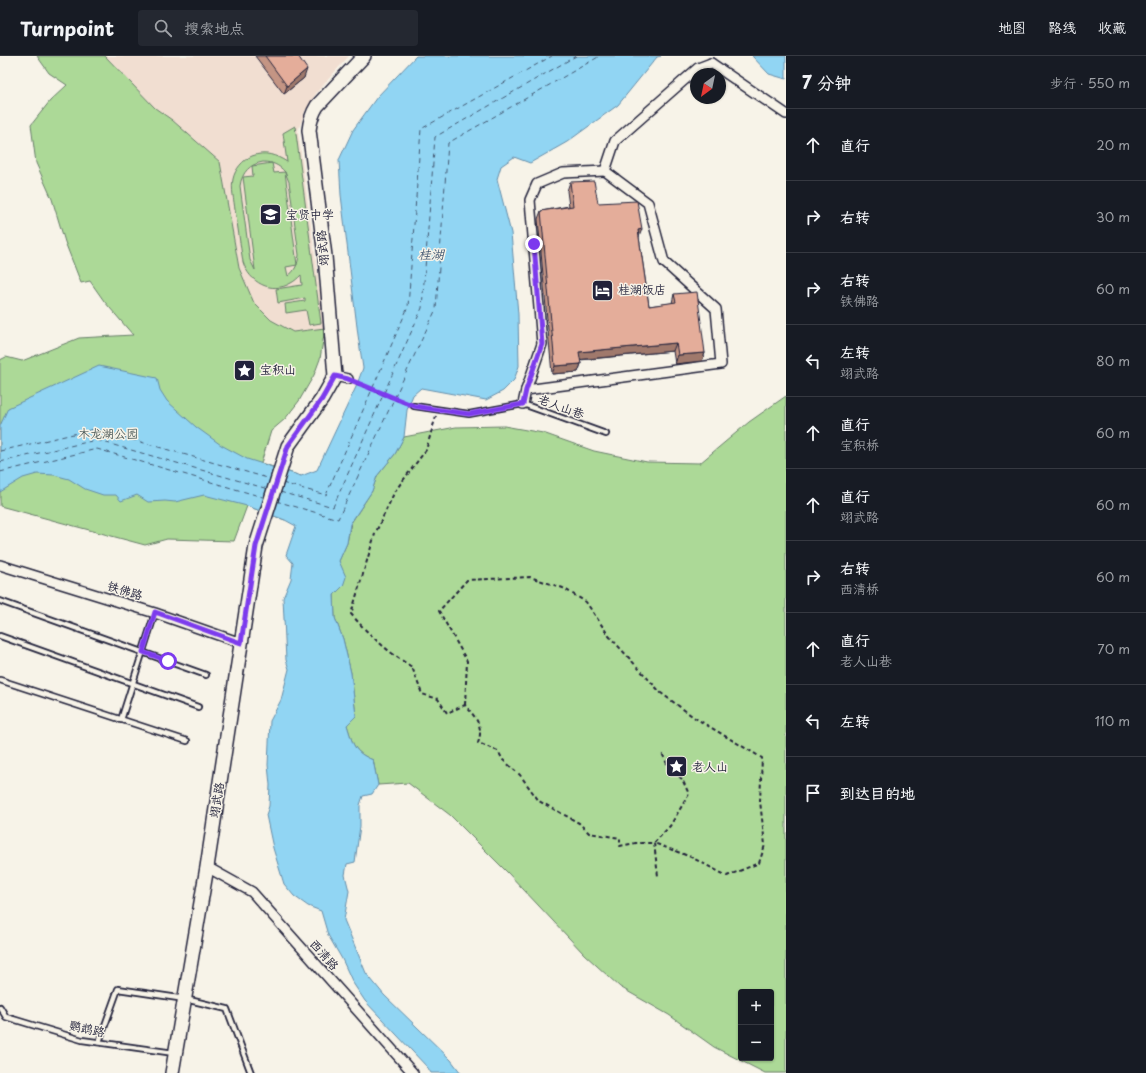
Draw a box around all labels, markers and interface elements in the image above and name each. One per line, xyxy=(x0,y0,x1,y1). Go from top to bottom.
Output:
search box xyxy=(138,10,418,46)
text: Turnpoint xyxy=(20,14,114,42)
text: 搜索地点 xyxy=(184,16,244,39)
icon: search xyxy=(152,17,174,39)
text: 地图 xyxy=(998,17,1026,38)
text: 路线 xyxy=(1048,17,1076,38)
text: 收藏 xyxy=(1098,17,1126,38)
north arrow xyxy=(690,68,726,104)
text: 7 分钟 xyxy=(802,69,851,95)
text: 步行 · 550 m xyxy=(1050,73,1130,92)
text: 直行 xyxy=(840,133,870,156)
icon: ahead xyxy=(802,134,824,156)
text: 20 m xyxy=(1096,135,1130,154)
school or university icon: 宝贤中学 xyxy=(257,202,283,228)
place label: 宝贤中学 xyxy=(286,205,334,223)
text: 右转 xyxy=(840,205,870,228)
icon: right xyxy=(802,206,824,228)
text: 30 m xyxy=(1096,207,1130,226)
street label: 翊武路 xyxy=(311,229,333,267)
route end xyxy=(525,235,543,253)
water label: 桂湖 xyxy=(418,244,446,263)
text: 右转 xyxy=(840,268,870,291)
hotel icon: 桂湖饭店 xyxy=(590,277,616,303)
icon: right xyxy=(802,278,824,300)
text: 60 m xyxy=(1096,279,1130,298)
place label: 桂湖饭店 xyxy=(618,280,666,298)
text: 铁佛路 xyxy=(840,291,879,310)
text: 左转 xyxy=(840,340,870,363)
icon: left xyxy=(802,350,824,372)
text: 80 m xyxy=(1096,351,1130,370)
place icon: 宝积山 xyxy=(231,357,257,383)
place label: 宝积山 xyxy=(260,360,296,378)
text: 翊武路 xyxy=(840,363,879,382)
street label: 老人山巷 xyxy=(536,389,587,423)
text: 直行 xyxy=(840,412,870,435)
icon: ahead xyxy=(802,422,824,444)
text: 60 m xyxy=(1096,423,1130,442)
park label: 木龙湖公园 xyxy=(78,424,138,442)
text: 宝积桥 xyxy=(840,435,879,454)
text: 直行 xyxy=(840,484,870,507)
icon: ahead xyxy=(802,494,824,516)
text: 60 m xyxy=(1096,495,1130,514)
text: 翊武路 xyxy=(840,507,879,526)
text: 右转 xyxy=(840,556,870,579)
icon: right xyxy=(802,566,824,588)
text: 60 m xyxy=(1096,567,1130,586)
street label: 铁佛路 xyxy=(105,576,145,604)
text: 西清桥 xyxy=(840,579,879,598)
text: 直行 xyxy=(840,628,870,651)
icon: ahead xyxy=(802,638,824,660)
text: 70 m xyxy=(1097,639,1130,658)
text: 老人山巷 xyxy=(840,651,892,670)
route start xyxy=(159,652,177,670)
text: 左转 xyxy=(840,709,870,732)
icon: left xyxy=(802,710,824,732)
text: 110 m xyxy=(1095,711,1130,730)
place icon: 老人山 xyxy=(664,754,690,780)
place label: 老人山 xyxy=(692,757,728,775)
street label: 翊武路 xyxy=(204,781,228,819)
text: 到达目的地 xyxy=(840,781,915,804)
icon: arrive xyxy=(802,782,824,804)
street label: 西清路 xyxy=(306,935,343,974)
map controls xyxy=(738,989,774,1061)
button: + xyxy=(738,989,774,1025)
street label: 鹦鹉路 xyxy=(68,1015,107,1041)
button: − xyxy=(738,1025,774,1061)

